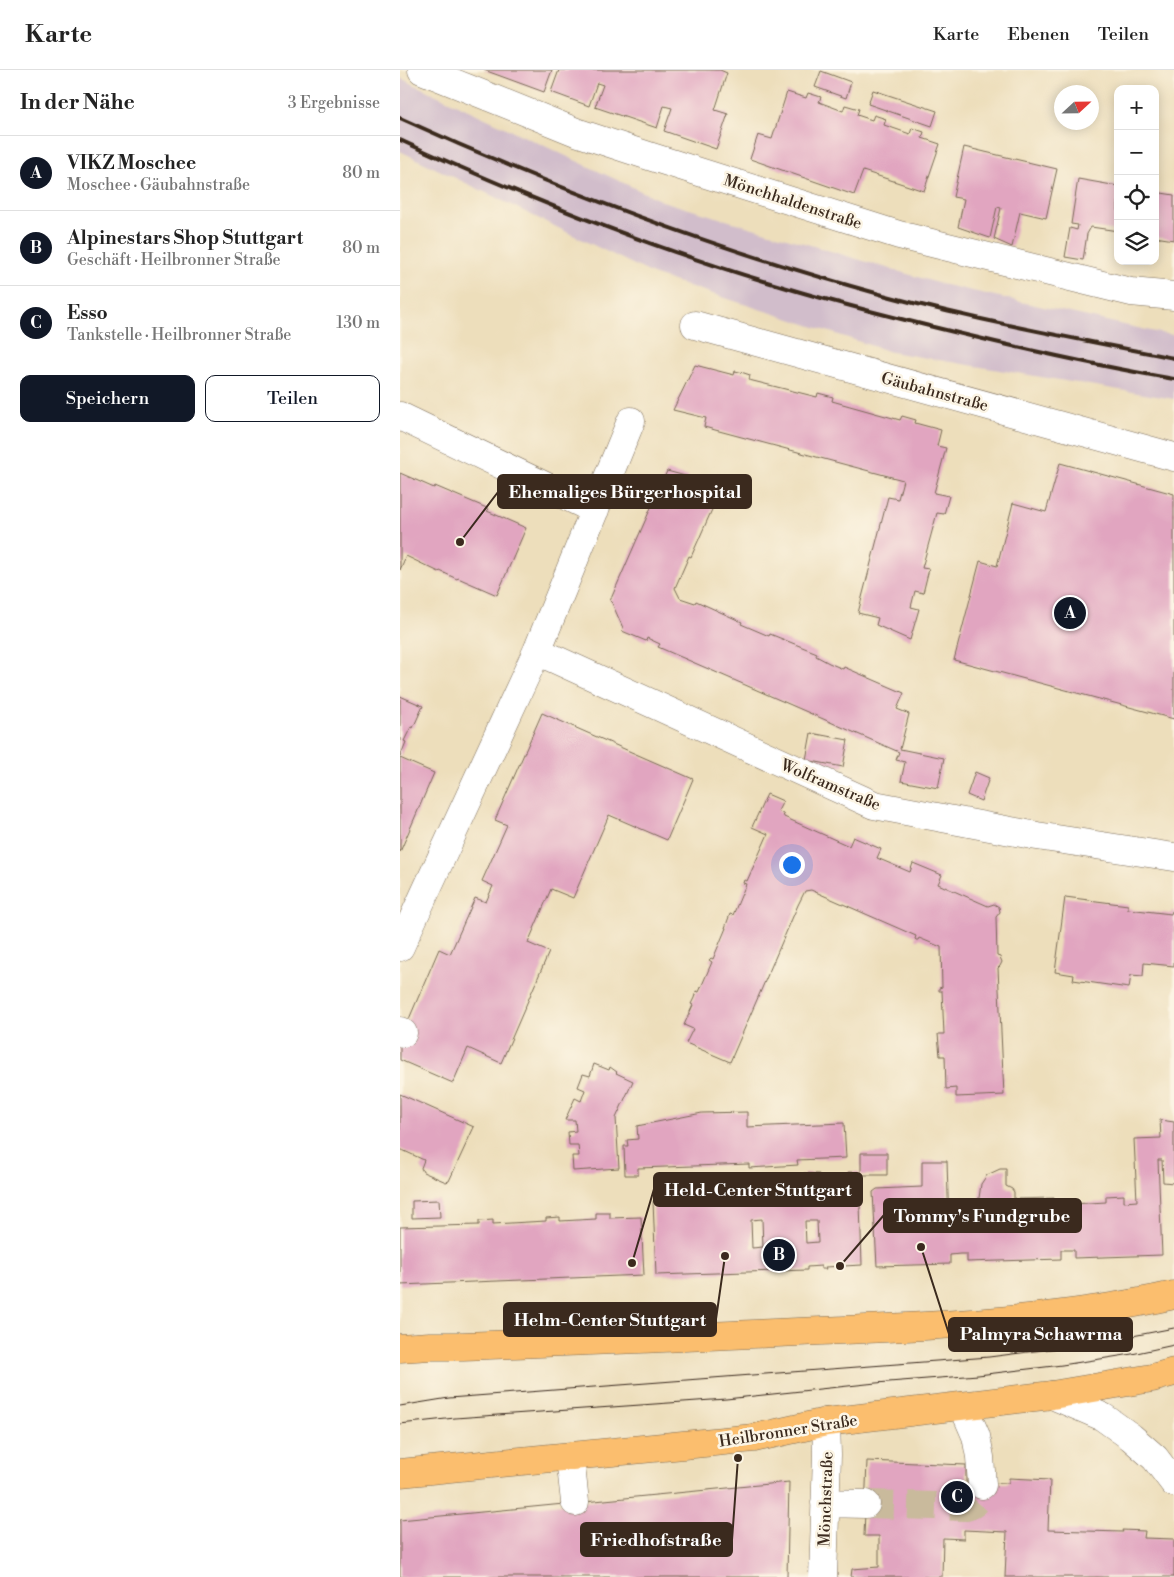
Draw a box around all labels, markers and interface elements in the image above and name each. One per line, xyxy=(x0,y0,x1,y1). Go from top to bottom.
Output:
text: Karte xyxy=(25,20,92,50)
text: Karte xyxy=(933,23,979,46)
text: Ebenen xyxy=(1007,23,1070,46)
text: Teilen xyxy=(1098,23,1149,46)
north arrow xyxy=(1054,85,1099,130)
map controls xyxy=(1114,85,1159,265)
button: + xyxy=(1114,85,1159,130)
text: In der Nähe xyxy=(20,90,135,116)
text: 3 Ergebnisse xyxy=(288,93,380,113)
button: − xyxy=(1114,130,1159,175)
text: VIKZ Moschee xyxy=(67,151,196,175)
text: A xyxy=(30,163,42,183)
text: 80 m xyxy=(342,163,380,183)
street label: Mönchhaldenstraße xyxy=(721,170,864,234)
text: Moschee · Gäubahnstraße xyxy=(67,175,250,195)
button: locate xyxy=(1114,175,1159,220)
button: layers xyxy=(1114,220,1159,265)
text: Alpinestars Shop Stuttgart xyxy=(67,226,303,250)
text: B xyxy=(30,238,42,258)
text: 80 m xyxy=(342,238,380,258)
text: Geschäft · Heilbronner Straße xyxy=(67,250,281,270)
text: Esso xyxy=(67,301,108,325)
text: C xyxy=(30,313,42,333)
text: 130 m xyxy=(336,313,380,333)
text: Tankstelle · Heilbronner Straße xyxy=(67,325,291,345)
street label: Gäubahnstraße xyxy=(879,368,991,416)
button: Speichern xyxy=(20,375,195,422)
button: Teilen xyxy=(205,375,380,422)
callout: Ehemaliges Bürgerhospital xyxy=(498,475,751,508)
text: Ehemaliges Bürgerhospital xyxy=(509,481,741,504)
pin: A xyxy=(1054,594,1086,632)
street label: Wolframstraße xyxy=(777,754,884,815)
your location xyxy=(779,852,805,878)
callout: Held-Center Stuttgart xyxy=(654,1173,862,1206)
text: Held-Center Stuttgart xyxy=(664,1179,852,1202)
callout: Tommy's Fundgrube xyxy=(884,1199,1081,1232)
text: Tommy's Fundgrube xyxy=(894,1205,1071,1228)
pin: B xyxy=(763,1236,795,1274)
callout: Helm-Center Stuttgart xyxy=(504,1303,716,1336)
text: Helm-Center Stuttgart xyxy=(514,1309,707,1332)
callout: Palmyra Schawrma xyxy=(949,1318,1132,1351)
text: Palmyra Schawrma xyxy=(960,1323,1123,1346)
street label: Heilbronner Straße xyxy=(717,1410,859,1452)
street label: Mönchstraße xyxy=(814,1451,838,1547)
pin: C xyxy=(941,1478,973,1516)
callout: Friedhofstraße xyxy=(581,1523,732,1556)
text: Friedhofstraße xyxy=(590,1529,722,1552)

